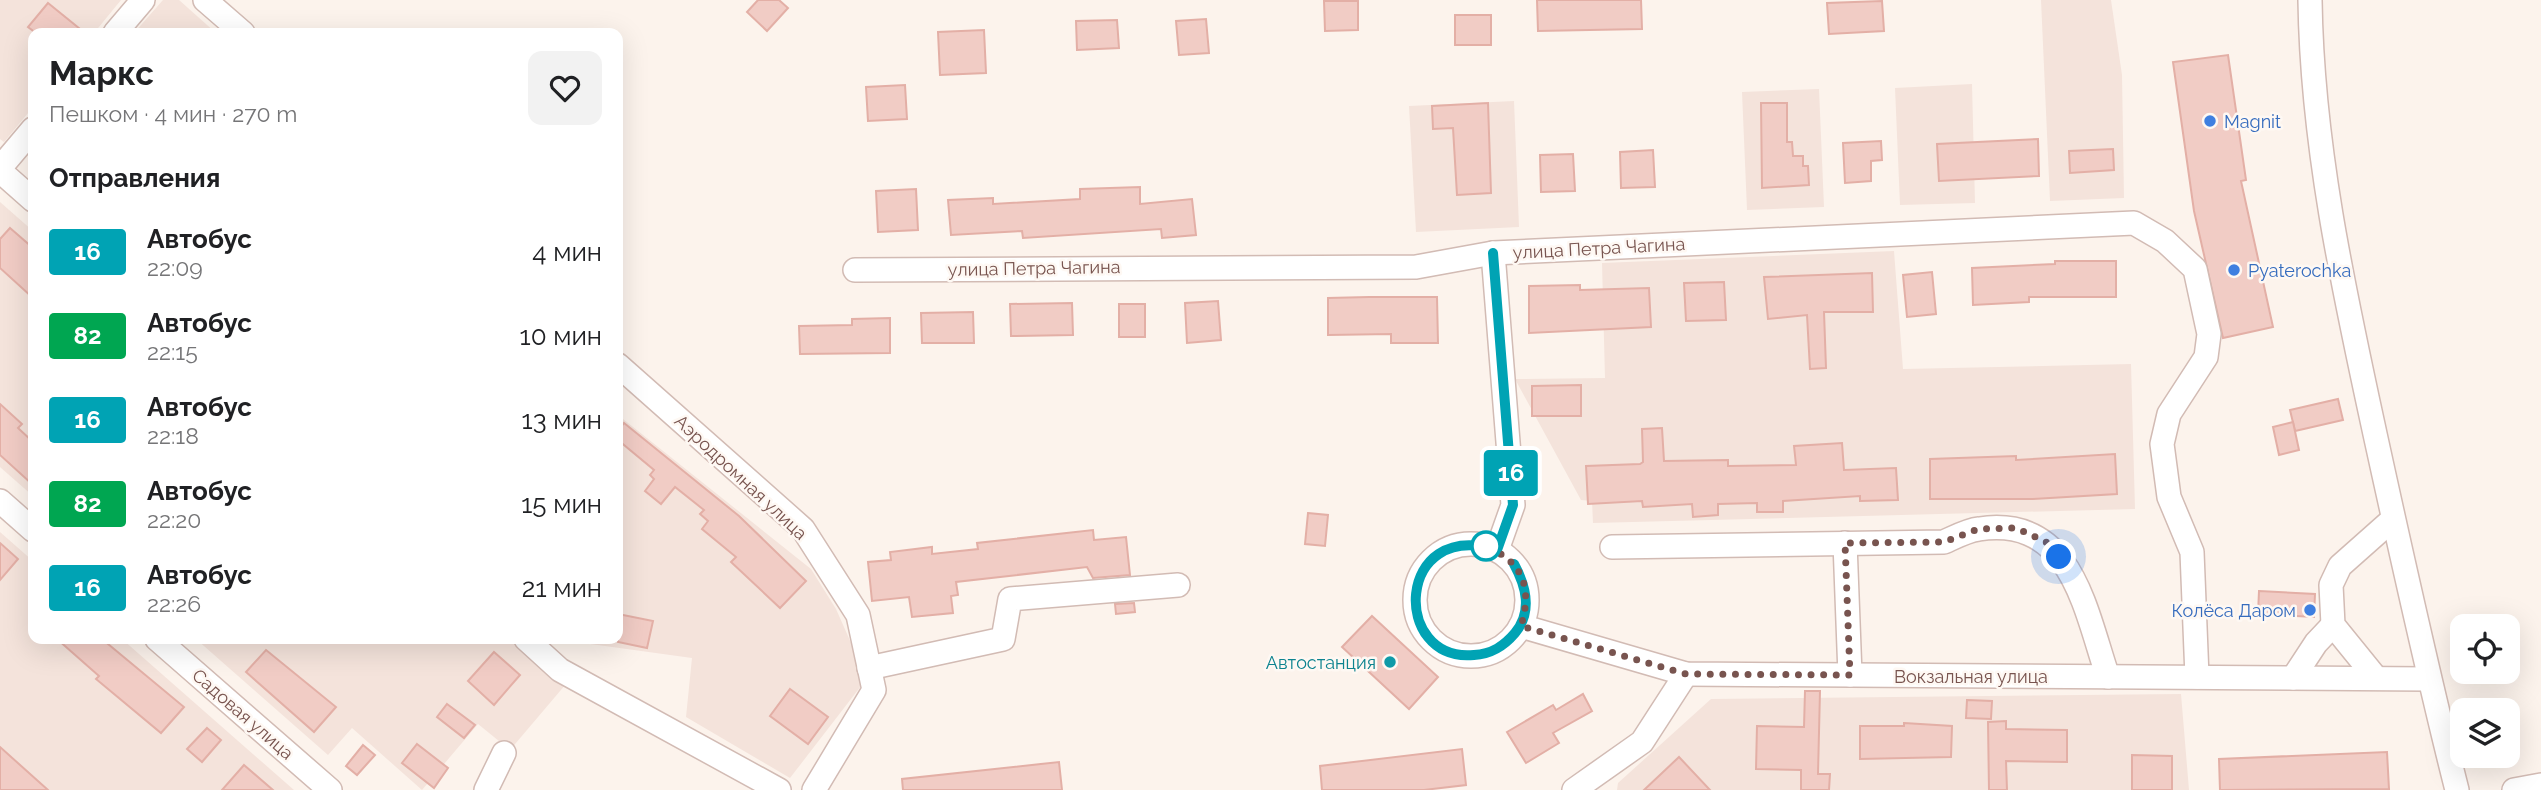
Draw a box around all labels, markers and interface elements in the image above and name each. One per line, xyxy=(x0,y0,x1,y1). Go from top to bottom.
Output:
button: heart xyxy=(528,51,602,125)
text: Маркс xyxy=(49,54,154,93)
text: Пешком · 4 мин · 270 m xyxy=(49,100,297,127)
place label: Magnit xyxy=(2224,111,2281,132)
marker: Magnit xyxy=(2202,113,2218,129)
text: Отправления xyxy=(49,163,220,193)
text: Автобус xyxy=(147,224,252,254)
street label: улица Петра Чагина xyxy=(1512,233,1686,263)
text: 16 xyxy=(74,237,101,266)
text: 4 мин xyxy=(532,237,602,267)
text: 22:09 xyxy=(147,254,203,281)
street label: улица Петра Чагина xyxy=(947,256,1121,280)
place label: Pyaterochka xyxy=(2248,260,2351,281)
marker: Pyaterochka xyxy=(2226,262,2242,278)
text: Автобус xyxy=(147,308,252,338)
text: 82 xyxy=(73,321,102,350)
text: 10 мин xyxy=(520,321,602,351)
text: 22:15 xyxy=(147,338,198,365)
text: Автобус xyxy=(147,392,252,422)
text: 16 xyxy=(74,405,101,434)
text: 13 мин xyxy=(522,405,602,435)
street label: Аэродромная улица xyxy=(670,410,812,544)
text: 22:18 xyxy=(147,422,199,449)
line badge: 16 xyxy=(1480,450,1542,496)
text: 16 xyxy=(1498,458,1524,487)
text: Автобус xyxy=(147,476,252,506)
text: 82 xyxy=(73,489,102,518)
text: 15 мин xyxy=(521,489,602,519)
text: 22:20 xyxy=(147,506,201,533)
unlabelled marker xyxy=(1471,531,1501,561)
your location xyxy=(2041,539,2076,574)
text: Автобус xyxy=(147,560,252,590)
text: 16 xyxy=(74,573,101,602)
text: 21 мин xyxy=(522,573,602,603)
text: 22:26 xyxy=(147,590,201,617)
place label: Колёса Даром xyxy=(2172,600,2296,621)
marker: Колёса Даром xyxy=(2302,602,2318,618)
map controls xyxy=(2450,614,2520,768)
button: locate xyxy=(2450,614,2520,684)
place label: Автостанция xyxy=(1266,652,1376,673)
marker: Автостанция xyxy=(1382,654,1398,670)
street label: Садовая улица xyxy=(188,664,298,764)
street label: Вокзальная улица xyxy=(1894,666,2048,687)
button: layers xyxy=(2450,698,2520,768)

